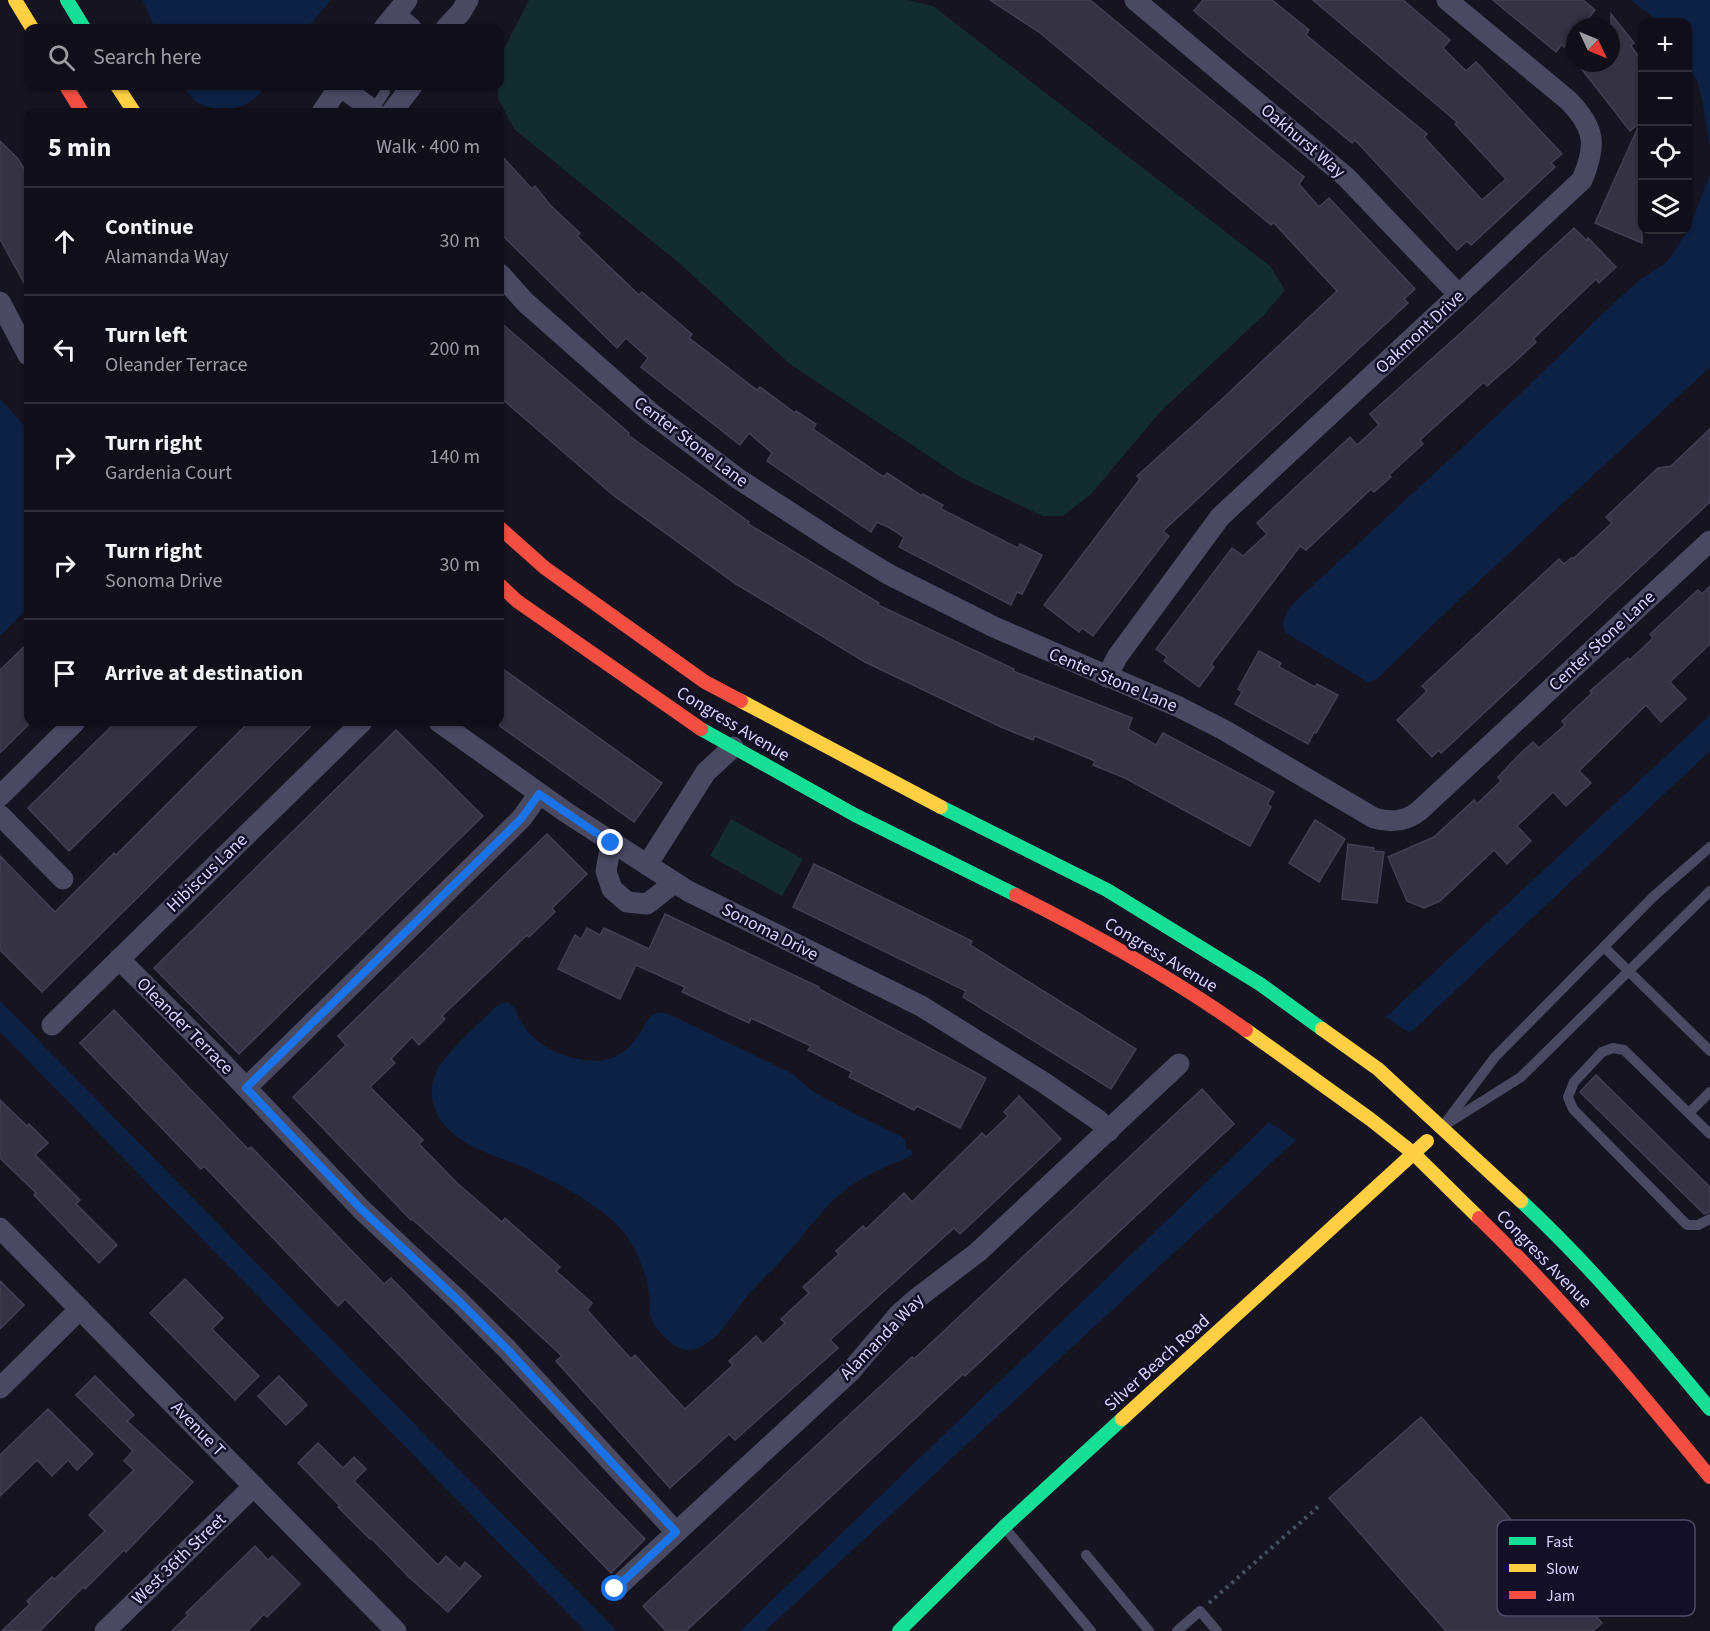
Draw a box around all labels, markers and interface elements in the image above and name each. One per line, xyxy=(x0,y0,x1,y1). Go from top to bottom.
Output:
north arrow xyxy=(1566,18,1620,72)
map controls xyxy=(1638,18,1692,234)
button: + xyxy=(1638,18,1692,72)
search box xyxy=(24,24,504,90)
icon: search xyxy=(45,41,78,74)
text: Search here xyxy=(93,41,201,73)
button: − xyxy=(1638,72,1692,126)
street label: Oakhurst Way xyxy=(1255,98,1351,184)
button: locate xyxy=(1638,126,1692,180)
text: 5 min xyxy=(48,129,111,166)
text: Walk · 400 m xyxy=(376,133,480,161)
button: layers xyxy=(1638,180,1692,234)
text: Continue xyxy=(105,211,194,243)
icon: ahead xyxy=(48,225,81,258)
text: 30 m xyxy=(440,227,480,255)
text: Alamanda Way xyxy=(105,243,229,271)
street label: Oakmont Drive xyxy=(1370,284,1470,380)
text: Turn left xyxy=(105,319,187,351)
icon: left xyxy=(48,333,81,366)
text: 200 m xyxy=(430,335,480,363)
text: Oleander Terrace xyxy=(105,351,247,379)
street label: Center Stone Lane xyxy=(629,391,753,493)
text: Turn right xyxy=(105,427,202,459)
icon: right xyxy=(48,441,81,474)
text: 140 m xyxy=(430,443,480,471)
text: Gardenia Court xyxy=(105,459,232,487)
text: Turn right xyxy=(105,535,202,567)
icon: right xyxy=(48,549,81,582)
text: 30 m xyxy=(440,551,480,579)
text: Sonoma Drive xyxy=(105,567,222,595)
street label: Center Stone Lane xyxy=(1543,585,1661,697)
street label: Center Stone Lane xyxy=(1045,642,1181,718)
icon: arrive xyxy=(48,657,81,690)
text: Arrive at destination xyxy=(105,657,303,689)
street label: Congress Avenue xyxy=(672,680,794,768)
street label: Hibiscus Lane xyxy=(161,828,253,918)
route end xyxy=(597,829,623,855)
street label: Sonoma Drive xyxy=(717,897,823,967)
street label: Congress Avenue xyxy=(1100,911,1222,999)
street label: Oleander Terrace xyxy=(131,972,239,1080)
street label: Congress Avenue xyxy=(1491,1204,1598,1314)
street label: Alamanda Way xyxy=(834,1288,930,1386)
street label: Silver Beach Road xyxy=(1099,1309,1215,1417)
street label: Avenue T xyxy=(165,1396,231,1463)
street label: West 36th Street xyxy=(126,1507,232,1611)
legend xyxy=(1497,1520,1695,1616)
text: Fast xyxy=(1546,1531,1574,1553)
text: Slow xyxy=(1546,1558,1579,1580)
route start xyxy=(601,1575,627,1601)
text: Jam xyxy=(1546,1585,1575,1607)

